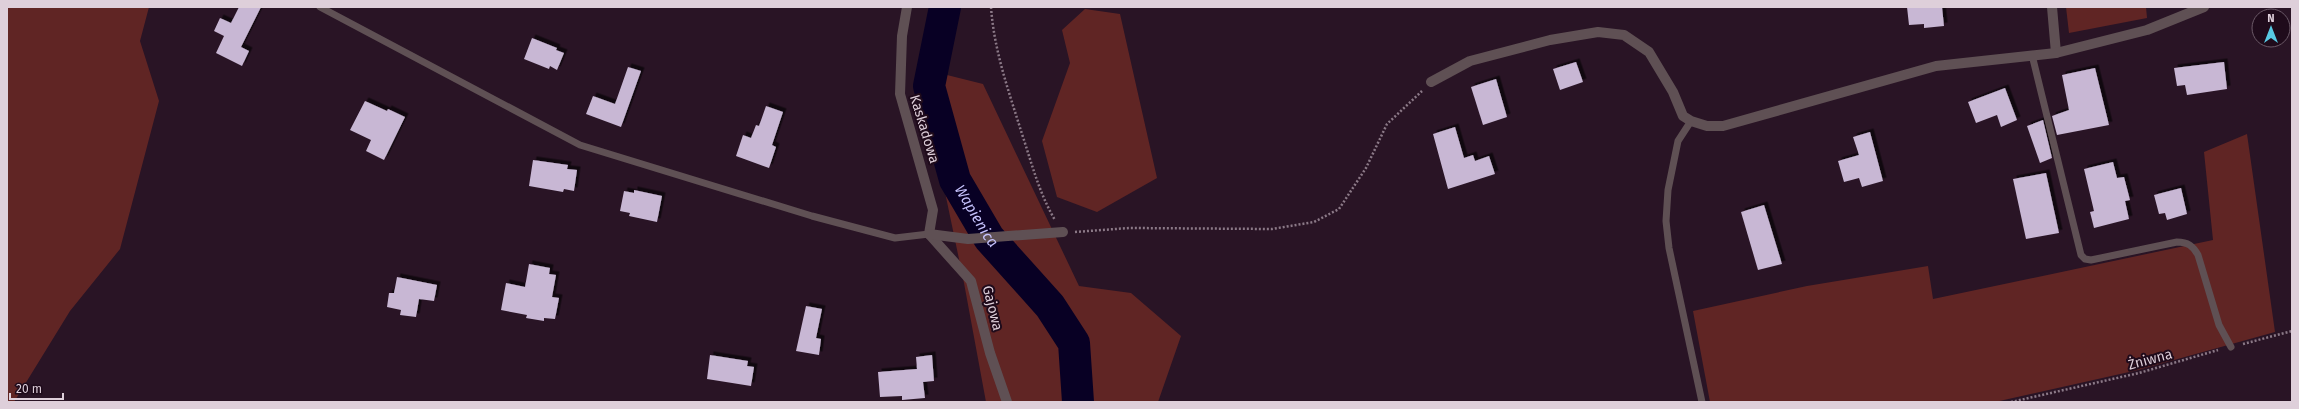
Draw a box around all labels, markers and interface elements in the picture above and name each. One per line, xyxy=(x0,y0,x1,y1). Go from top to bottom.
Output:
north arrow xyxy=(2251,8,2291,48)
text: N xyxy=(2267,12,2275,25)
street label: Kaskadowa xyxy=(906,93,943,165)
water label: Wapienica xyxy=(951,182,1002,251)
street label: Gajowa xyxy=(979,284,1006,332)
street label: Żniwna xyxy=(2126,344,2174,374)
scale bar xyxy=(10,375,63,401)
text: 20 m xyxy=(16,382,42,396)

